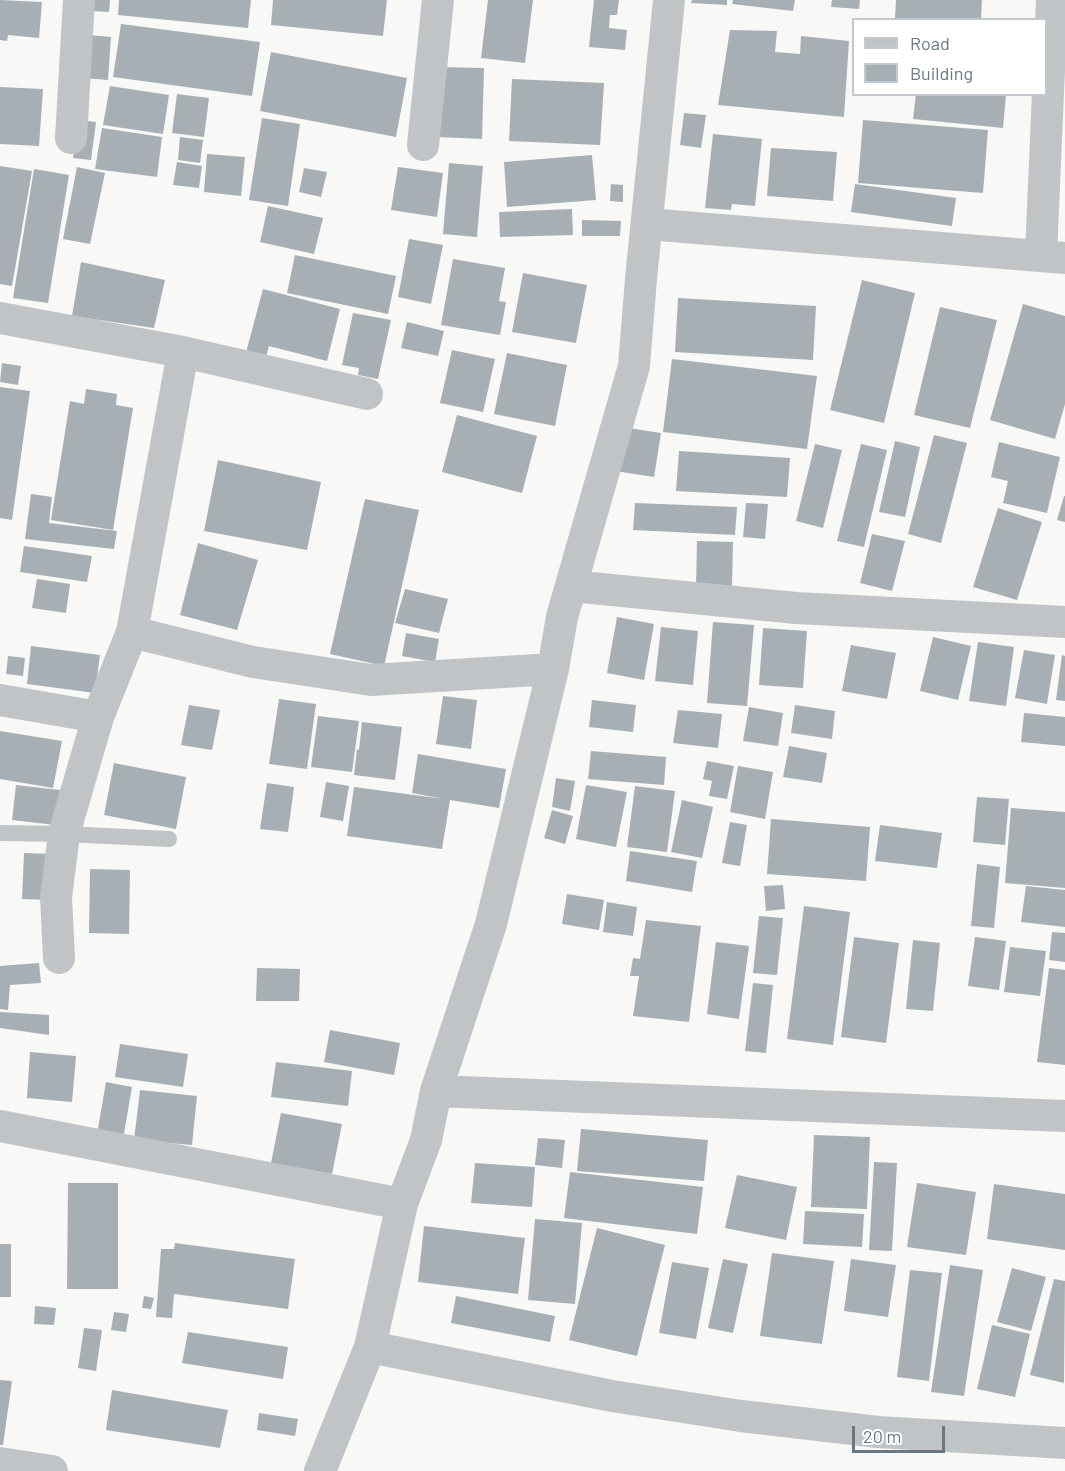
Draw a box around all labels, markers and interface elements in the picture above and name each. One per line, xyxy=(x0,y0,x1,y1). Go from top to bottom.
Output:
legend xyxy=(852,18,1047,96)
text: Road xyxy=(910,32,950,54)
text: Building xyxy=(910,62,973,84)
scale bar xyxy=(855,1414,948,1452)
text: 20 m xyxy=(863,1425,901,1447)

